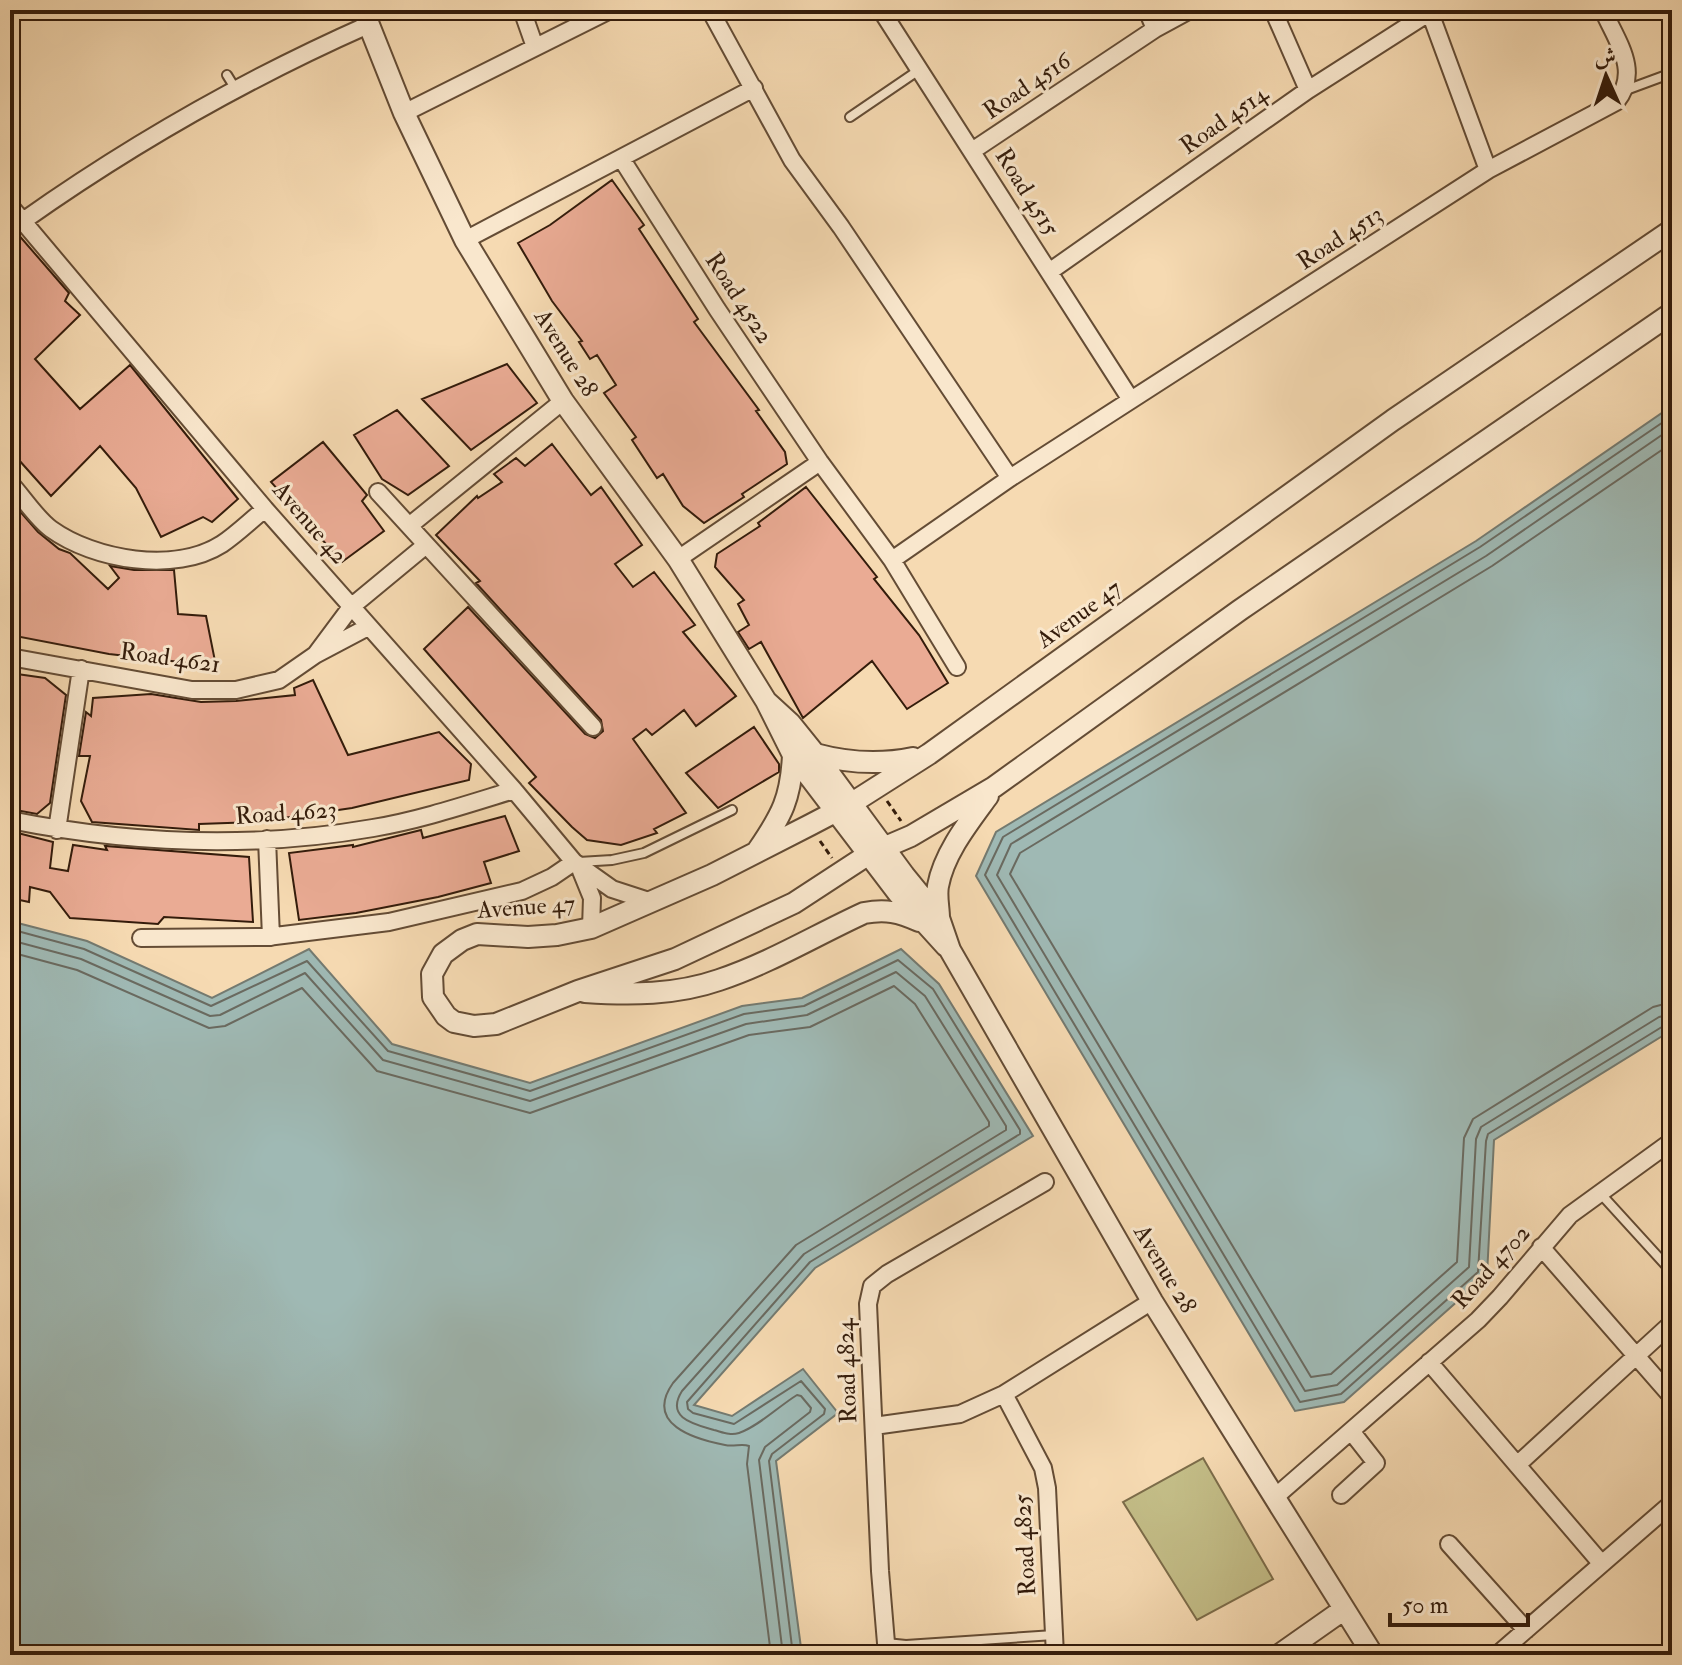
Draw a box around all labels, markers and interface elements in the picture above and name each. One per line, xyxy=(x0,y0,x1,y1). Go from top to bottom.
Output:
north arrow xyxy=(1566,36,1646,116)
text: ش xyxy=(1593,42,1617,72)
street label: Road 4516 xyxy=(977,44,1078,127)
street label: Road 4514 xyxy=(1174,78,1275,161)
street label: Road 4515 xyxy=(988,142,1066,242)
street label: Road 4513 xyxy=(1291,199,1389,277)
street label: Road 4522 xyxy=(698,246,780,350)
street label: Avenue 28 xyxy=(526,302,605,403)
street label: Avenue 42 xyxy=(265,474,354,571)
street label: Avenue 47 xyxy=(1029,573,1128,656)
street label: Road 4621 xyxy=(118,636,222,680)
street label: Road 4623 xyxy=(234,794,338,832)
street label: Avenue 47 xyxy=(475,888,576,926)
street label: Avenue 28 xyxy=(1126,1218,1204,1319)
street label: Road 4702 xyxy=(1445,1218,1537,1316)
street label: Road 4824 xyxy=(830,1317,864,1424)
street label: Road 4825 xyxy=(1007,1493,1043,1597)
scale bar xyxy=(1390,1577,1528,1627)
text: 50 m xyxy=(1402,1590,1449,1621)

